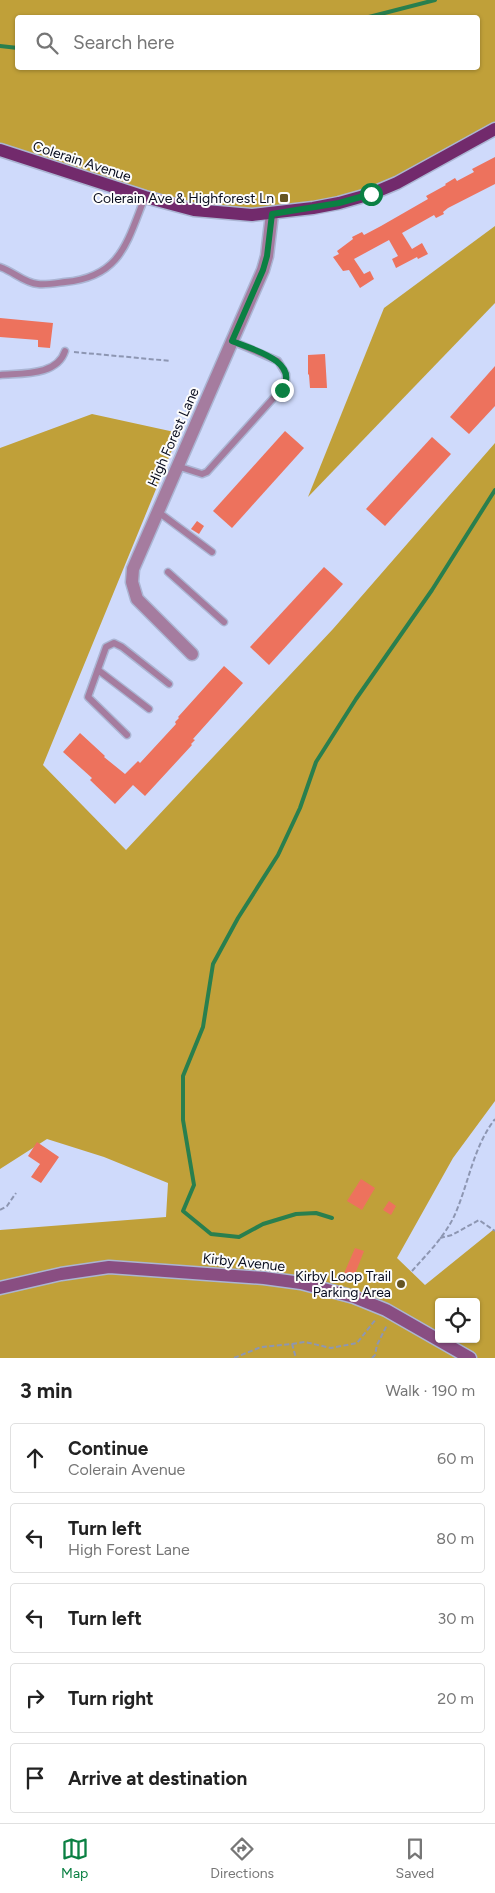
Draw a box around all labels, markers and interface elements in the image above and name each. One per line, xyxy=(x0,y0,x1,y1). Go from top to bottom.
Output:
search box xyxy=(15,15,480,70)
icon: search xyxy=(33,29,61,57)
text: Search here xyxy=(73,31,175,54)
street label: Colerain Avenue xyxy=(30,138,134,186)
route start xyxy=(360,183,383,206)
place label: Colerain Ave & Highforest Ln xyxy=(93,190,274,207)
marker: Colerain Ave & Highforest Ln xyxy=(278,192,290,204)
route end xyxy=(271,379,294,402)
street label: High Forest Lane xyxy=(144,385,203,489)
street label: Kirby Avenue xyxy=(202,1250,286,1275)
place label: Kirby Loop Trail Parking Area xyxy=(295,1268,391,1301)
marker: Kirby Loop Trail Parking Area xyxy=(395,1278,407,1290)
map controls xyxy=(435,1298,480,1343)
button: locate xyxy=(435,1298,480,1343)
text: 3 min xyxy=(20,1378,72,1403)
text: Walk · 190 m xyxy=(385,1381,475,1400)
text: Continue xyxy=(68,1437,148,1460)
icon: ahead xyxy=(21,1444,49,1472)
text: 60 m xyxy=(437,1449,474,1468)
text: Colerain Avenue xyxy=(68,1460,185,1479)
text: Turn left xyxy=(68,1517,142,1540)
icon: left xyxy=(21,1524,49,1552)
text: 80 m xyxy=(436,1529,474,1548)
text: High Forest Lane xyxy=(68,1540,190,1559)
icon: left xyxy=(21,1604,49,1632)
text: Turn left xyxy=(68,1607,142,1630)
text: 30 m xyxy=(437,1609,474,1628)
icon: right xyxy=(21,1684,49,1712)
text: Turn right xyxy=(68,1687,154,1710)
text: 20 m xyxy=(437,1689,474,1708)
icon: arrive xyxy=(21,1764,49,1792)
text: Arrive at destination xyxy=(68,1767,247,1790)
tab: Map xyxy=(61,1835,89,1882)
tab: Directions xyxy=(210,1835,274,1882)
tab: Saved xyxy=(396,1835,434,1882)

